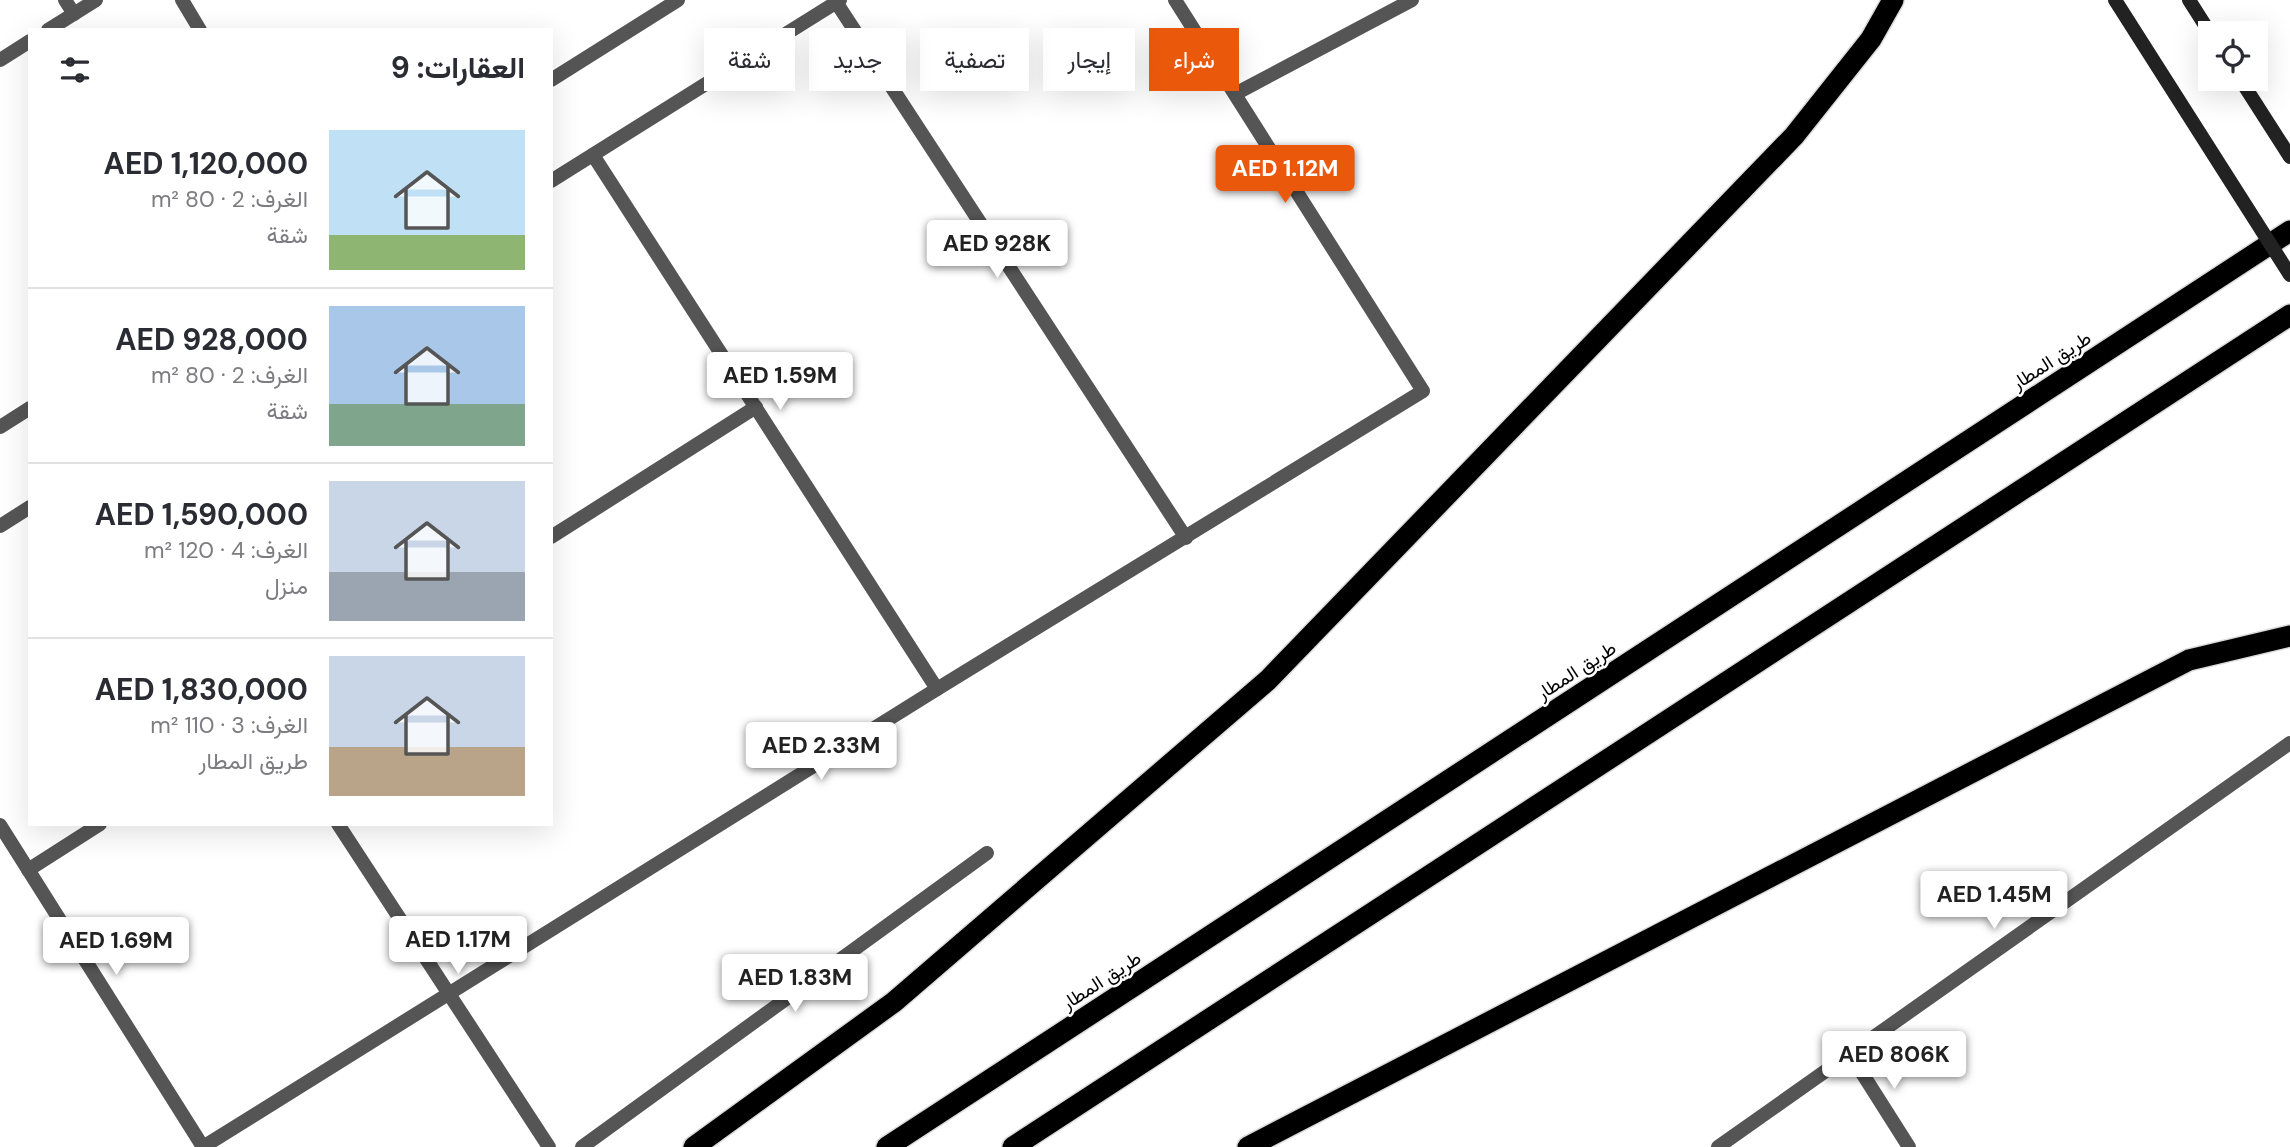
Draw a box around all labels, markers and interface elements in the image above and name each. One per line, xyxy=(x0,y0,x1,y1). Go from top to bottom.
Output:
map controls xyxy=(2198,21,2268,91)
button: locate xyxy=(2198,21,2268,91)
chip: شقة xyxy=(704,28,795,91)
chip: جديد xyxy=(809,28,906,91)
chip: تصفية xyxy=(920,28,1029,91)
chip: إيجار xyxy=(1043,28,1135,91)
chip: شراء xyxy=(1149,28,1239,91)
text: العقارات: 9 xyxy=(391,48,525,87)
icon: filters xyxy=(56,51,94,89)
text: AED 1,120,000 xyxy=(104,144,308,183)
pin: AED 1.12M xyxy=(1205,146,1365,205)
text: AED 1.12M xyxy=(1232,153,1338,183)
icon: home xyxy=(385,158,469,242)
text: الغرف: 2 · 80 m² xyxy=(151,184,308,214)
text: شقة xyxy=(266,220,308,250)
pin: AED 928K xyxy=(925,220,1069,280)
text: AED 928K xyxy=(943,228,1051,258)
text: AED 928,000 xyxy=(115,320,308,359)
street label: طريق المطار xyxy=(2006,325,2096,396)
icon: home xyxy=(385,334,469,418)
pin: AED 1.59M xyxy=(700,352,860,412)
text: الغرف: 2 · 80 m² xyxy=(151,360,308,390)
text: AED 1.59M xyxy=(723,360,837,390)
text: شقة xyxy=(266,396,308,426)
text: AED 1,590,000 xyxy=(95,495,308,534)
icon: home xyxy=(385,509,469,593)
text: الغرف: 4 · 120 m² xyxy=(144,535,308,565)
text: منزل xyxy=(265,571,308,601)
street label: طريق المطار xyxy=(1531,635,1621,706)
text: AED 1,830,000 xyxy=(95,670,308,709)
icon: home xyxy=(385,684,469,768)
text: الغرف: 3 · 110 m² xyxy=(150,710,308,740)
pin: AED 2.33M xyxy=(741,722,901,782)
text: AED 2.33M xyxy=(762,730,880,760)
text: طريق المطار xyxy=(199,746,308,776)
pin: AED 1.45M xyxy=(1914,872,2074,931)
text: AED 1.45M xyxy=(1936,879,2052,909)
pin: AED 1.17M xyxy=(378,916,538,976)
pin: AED 1.69M xyxy=(36,918,196,977)
text: AED 1.17M xyxy=(405,924,511,954)
text: AED 1.69M xyxy=(59,925,173,955)
street label: طريق المطار xyxy=(1056,945,1146,1016)
pin: AED 1.83M xyxy=(715,954,875,1014)
text: AED 1.83M xyxy=(738,962,852,992)
pin: AED 806K xyxy=(1822,1032,1966,1091)
text: AED 806K xyxy=(1838,1039,1950,1069)

